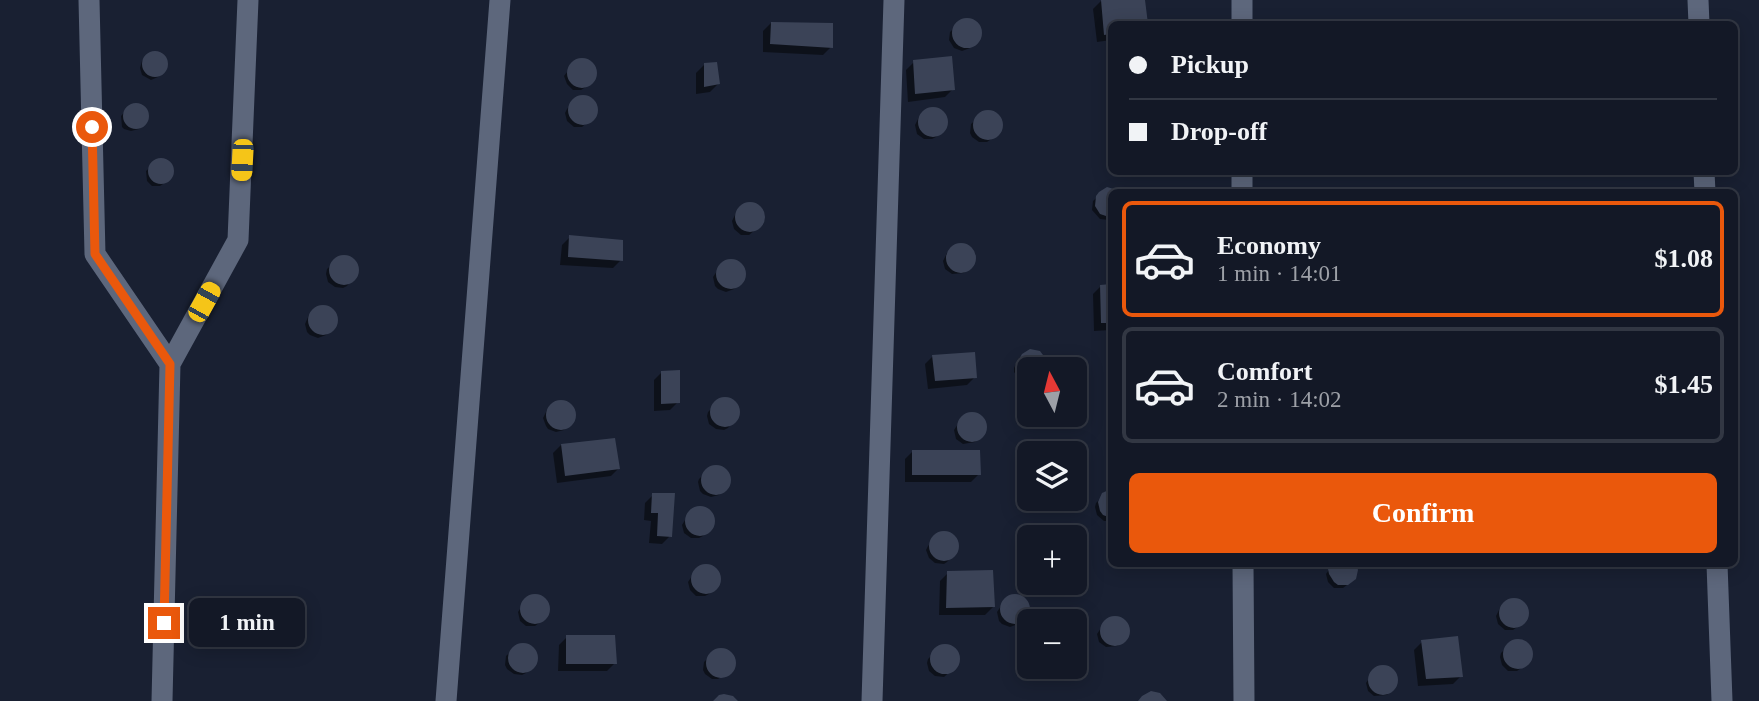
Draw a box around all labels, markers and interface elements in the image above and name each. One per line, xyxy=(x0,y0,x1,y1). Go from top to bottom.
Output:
text: Pickup xyxy=(1171,50,1249,79)
route start xyxy=(76,111,108,143)
text: Drop-off xyxy=(1171,117,1267,146)
car xyxy=(231,138,254,182)
icon: car xyxy=(1133,228,1196,291)
text: Economy xyxy=(1217,231,1321,260)
text: $1.08 xyxy=(1655,244,1713,273)
text: 1 min · 14:01 xyxy=(1217,261,1342,286)
car xyxy=(185,279,224,325)
icon: car xyxy=(1133,354,1196,417)
north arrow xyxy=(1017,357,1087,427)
map controls xyxy=(1017,357,1087,679)
text: Comfort xyxy=(1217,357,1312,386)
text: $1.45 xyxy=(1655,370,1713,399)
text: 2 min · 14:02 xyxy=(1217,387,1342,412)
button: layers xyxy=(1017,441,1087,511)
button: Confirm xyxy=(1129,473,1717,553)
button: + xyxy=(1017,525,1087,595)
callout: 1 min xyxy=(188,598,304,648)
route end xyxy=(148,607,180,639)
button: − xyxy=(1017,609,1087,679)
text: 1 min xyxy=(219,610,275,635)

